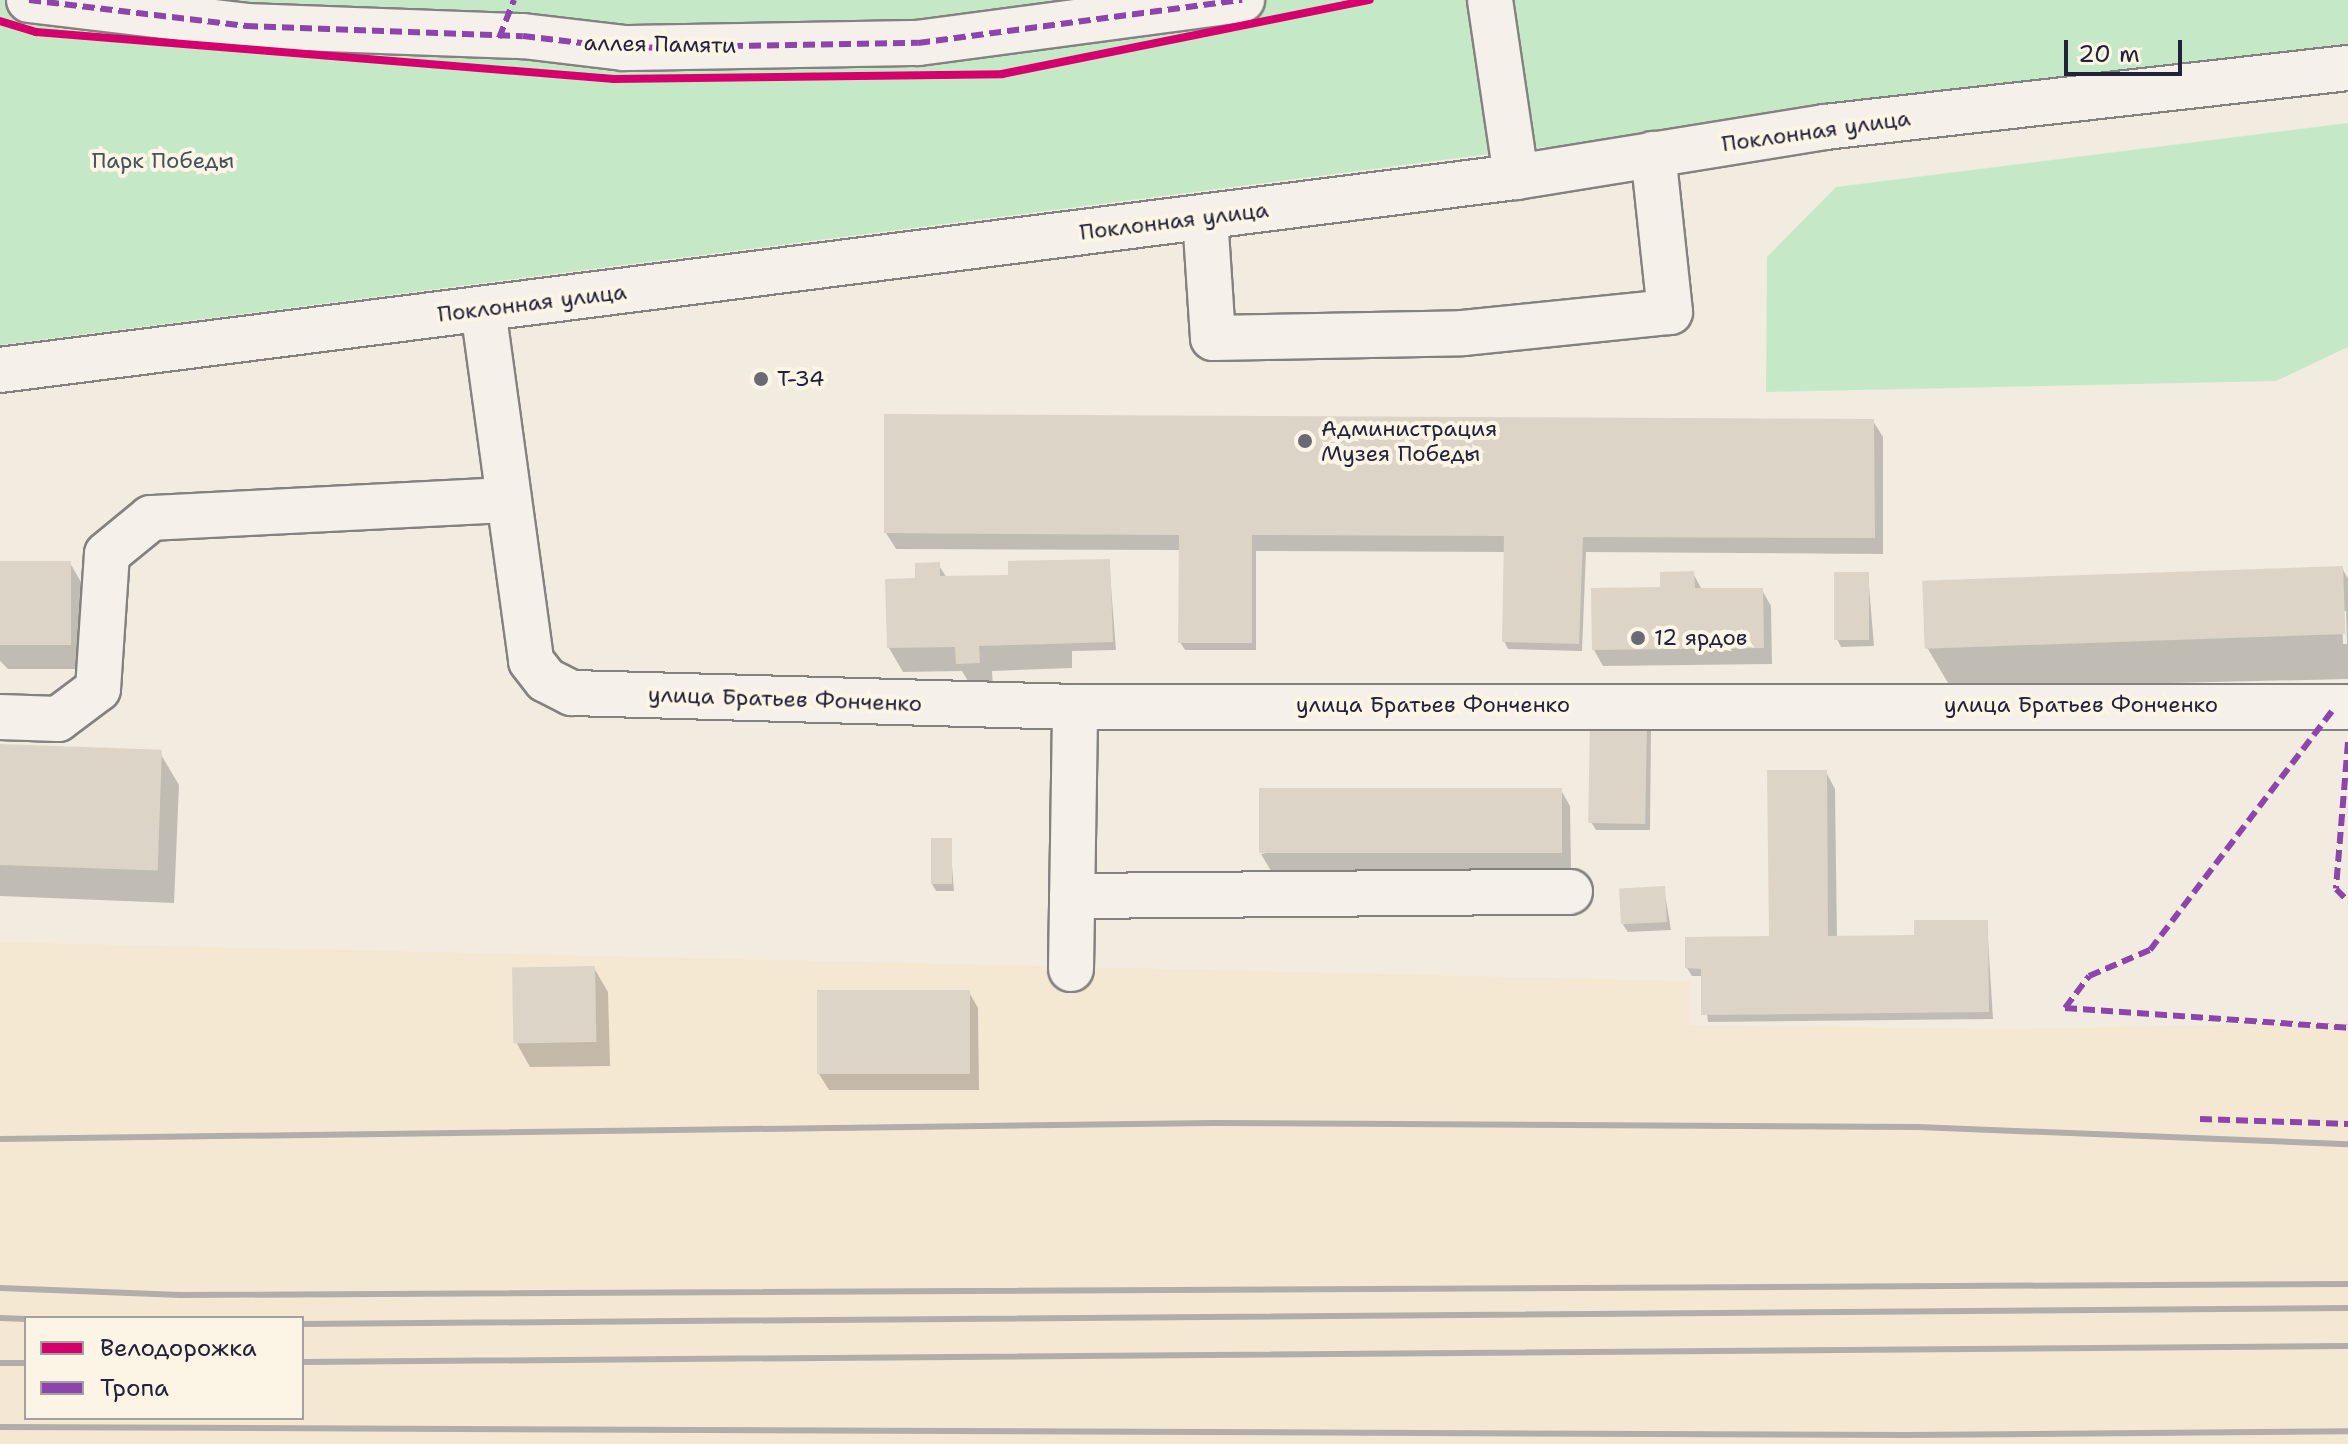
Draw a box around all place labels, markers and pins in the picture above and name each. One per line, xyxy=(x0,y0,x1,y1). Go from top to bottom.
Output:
place label: Т-34 xyxy=(777,366,824,392)
marker: Т-34 xyxy=(752,370,770,388)
place label: Администрация Музея Победы xyxy=(1321,415,1497,466)
marker: Администрация Музея Победы xyxy=(1296,432,1314,450)
place label: 12 ярдов xyxy=(1654,625,1747,651)
marker: 12 ярдов xyxy=(1629,629,1647,647)

